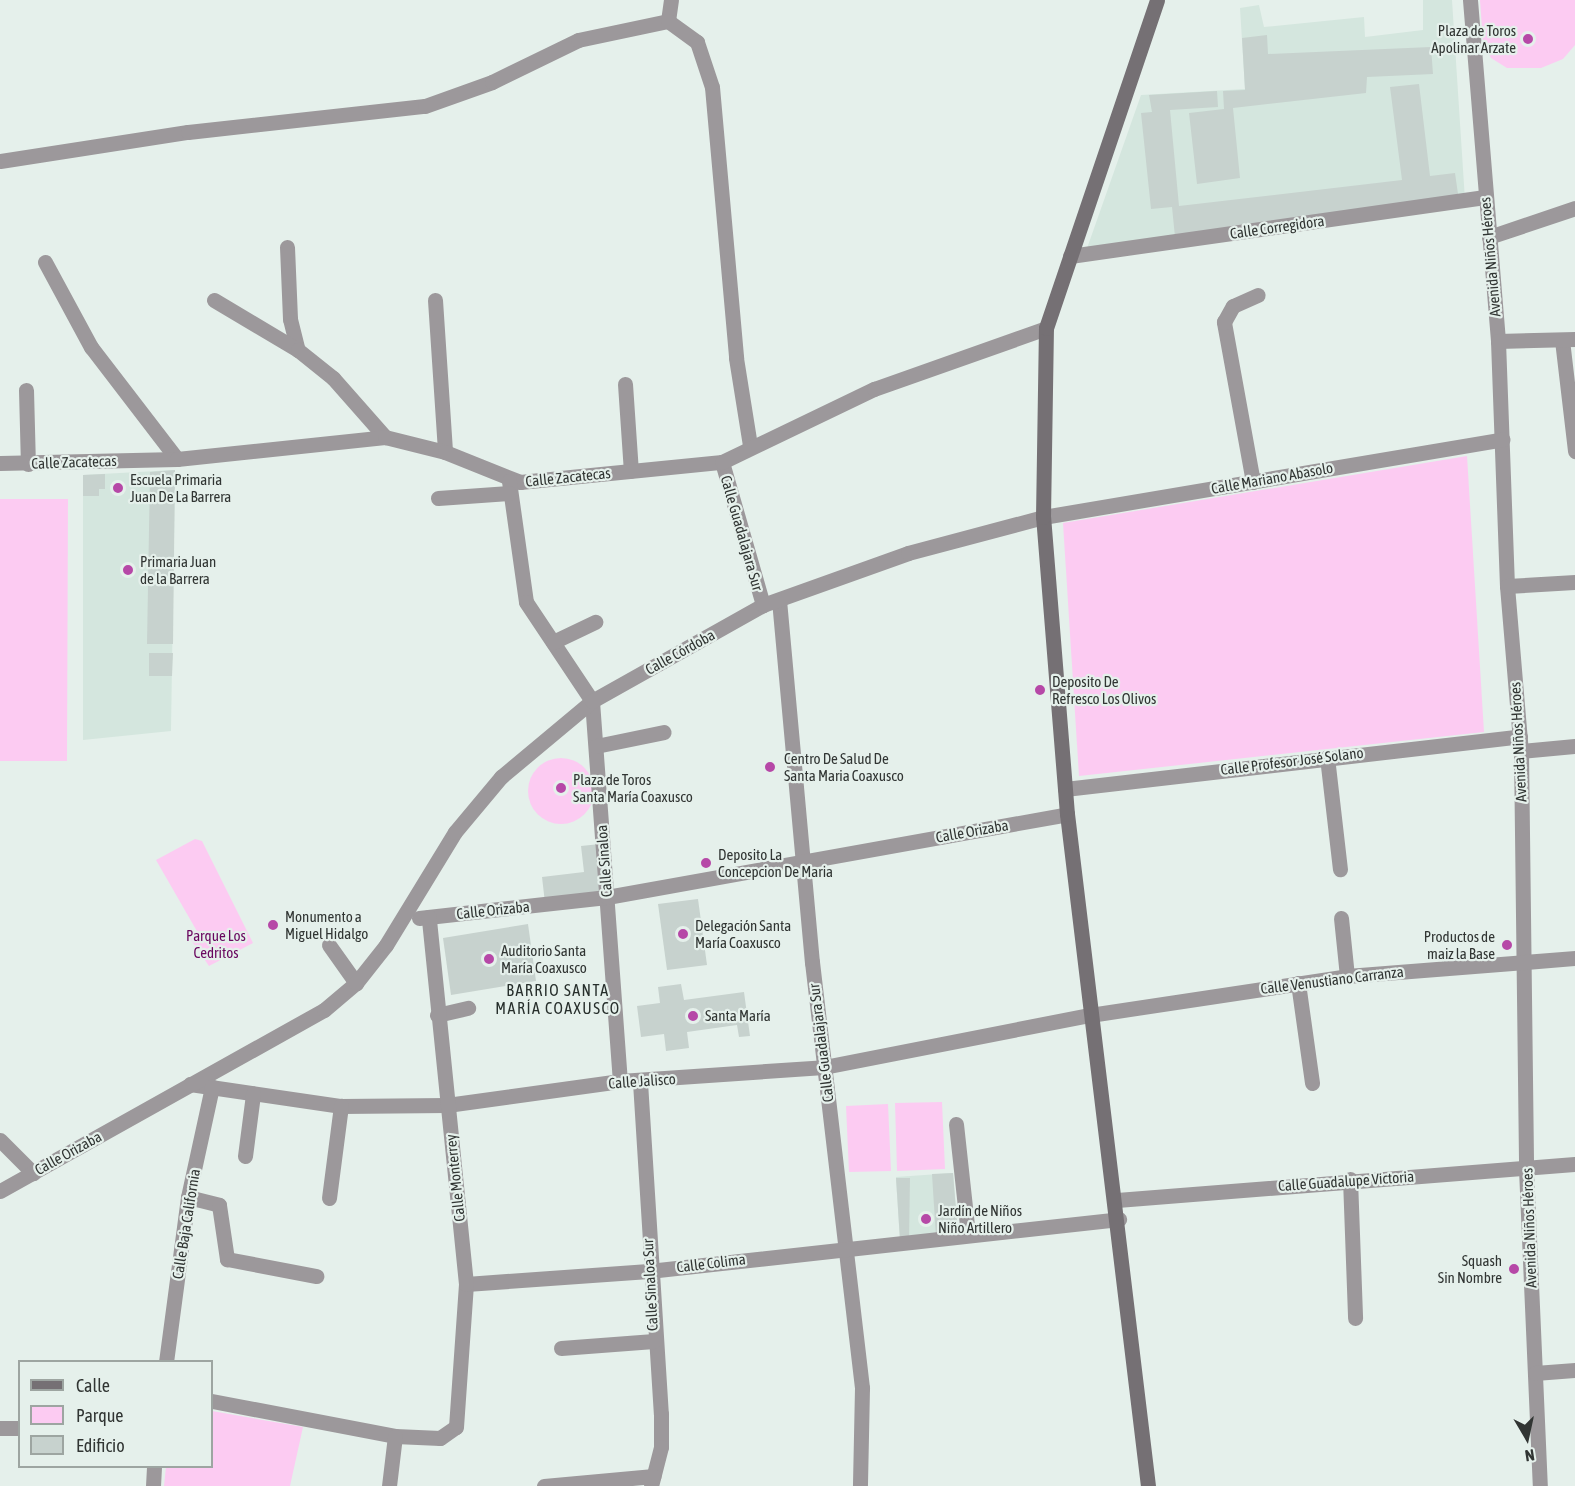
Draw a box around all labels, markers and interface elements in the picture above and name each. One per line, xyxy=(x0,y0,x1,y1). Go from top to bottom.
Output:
place label: Plaza de Toros Apolinar Arzate xyxy=(1431,21,1516,56)
marker: Plaza de Toros Apolinar Arzate xyxy=(1521,32,1535,46)
street label: Avenida Niños Héroes xyxy=(1476,196,1504,318)
street label: Calle Corregidora xyxy=(1229,211,1325,243)
street label: Calle Zacatecas xyxy=(31,452,117,472)
street label: Calle Mariano Abasolo xyxy=(1210,458,1334,498)
street label: Calle Zacatecas xyxy=(525,464,611,490)
place label: Escuela Primaria Juan De La Barrera xyxy=(130,470,231,505)
street label: Calle Guadalajara Sur xyxy=(717,473,767,593)
marker: Escuela Primaria Juan De La Barrera xyxy=(111,481,125,495)
place label: Primaria Juan de la Barrera xyxy=(140,552,216,587)
marker: Primaria Juan de la Barrera xyxy=(121,563,135,577)
street label: Calle Córdoba xyxy=(642,625,718,679)
place label: Deposito De Refresco Los Olivos xyxy=(1052,672,1156,707)
street label: Avenida Niños Héroes xyxy=(1506,682,1530,802)
marker: Deposito De Refresco Los Olivos xyxy=(1033,683,1047,697)
street label: Calle Profesor José Solano xyxy=(1220,743,1364,779)
place label: Centro De Salud De Santa Maria Coaxusco xyxy=(784,749,904,784)
marker: Centro De Salud De Santa Maria Coaxusco xyxy=(761,758,779,776)
place label: Plaza de Toros Santa María Coaxusco xyxy=(573,770,693,805)
marker: Plaza de Toros Santa María Coaxusco xyxy=(554,781,568,795)
street label: Calle Orizaba xyxy=(934,816,1010,846)
street label: Calle Sinaloa xyxy=(593,824,615,898)
place label: Deposito La Concepcion De Maria xyxy=(718,845,833,880)
marker: Deposito La Concepcion De Maria xyxy=(699,856,713,870)
street label: Calle Orizaba xyxy=(456,897,530,923)
place label: Monumento a Miguel Hidalgo xyxy=(285,907,368,942)
place label: Delegación Santa María Coaxusco xyxy=(695,916,791,951)
marker: Monumento a Miguel Hidalgo xyxy=(266,918,280,932)
park label: Parque Los Cedritos xyxy=(186,926,246,961)
marker: Delegación Santa María Coaxusco xyxy=(676,927,690,941)
place label: Productos de maiz la Base xyxy=(1424,927,1495,962)
marker: Productos de maiz la Base xyxy=(1500,938,1514,952)
place label: Auditorio Santa María Coaxusco xyxy=(501,941,587,976)
marker: Auditorio Santa María Coaxusco xyxy=(482,952,496,966)
street label: Calle Venustiano Carranza xyxy=(1259,962,1405,998)
district label: BARRIO SANTA MARÍA COAXUSCO xyxy=(495,980,621,1018)
street label: Calle Guadalajara Sur xyxy=(805,983,837,1103)
place label: Santa María xyxy=(705,1007,771,1025)
marker: Santa María xyxy=(686,1009,700,1023)
street label: Calle Jalisco xyxy=(608,1070,676,1092)
street label: Calle Orizaba xyxy=(32,1127,104,1179)
street label: Calle Monterrey xyxy=(441,1134,469,1222)
street label: Calle Guadalupe Victoria xyxy=(1277,1167,1415,1195)
street label: Calle Baja California xyxy=(168,1168,204,1280)
street label: Avenida Niños Héroes xyxy=(1518,1168,1540,1288)
place label: Jardín de Niños Niño Artillero xyxy=(938,1201,1022,1236)
marker: Jardín de Niños Niño Artillero xyxy=(919,1212,933,1226)
street label: Calle Sinaloa Sur xyxy=(639,1238,661,1332)
street label: Calle Colima xyxy=(675,1250,747,1276)
place label: Squash Sin Nombre xyxy=(1438,1251,1502,1286)
marker: Squash Sin Nombre xyxy=(1507,1262,1521,1276)
legend xyxy=(18,1360,213,1468)
text: Calle xyxy=(76,1375,110,1396)
text: Parque xyxy=(76,1405,124,1426)
north arrow xyxy=(1497,1408,1557,1468)
text: Edificio xyxy=(76,1435,125,1456)
text: N xyxy=(1524,1446,1536,1465)

